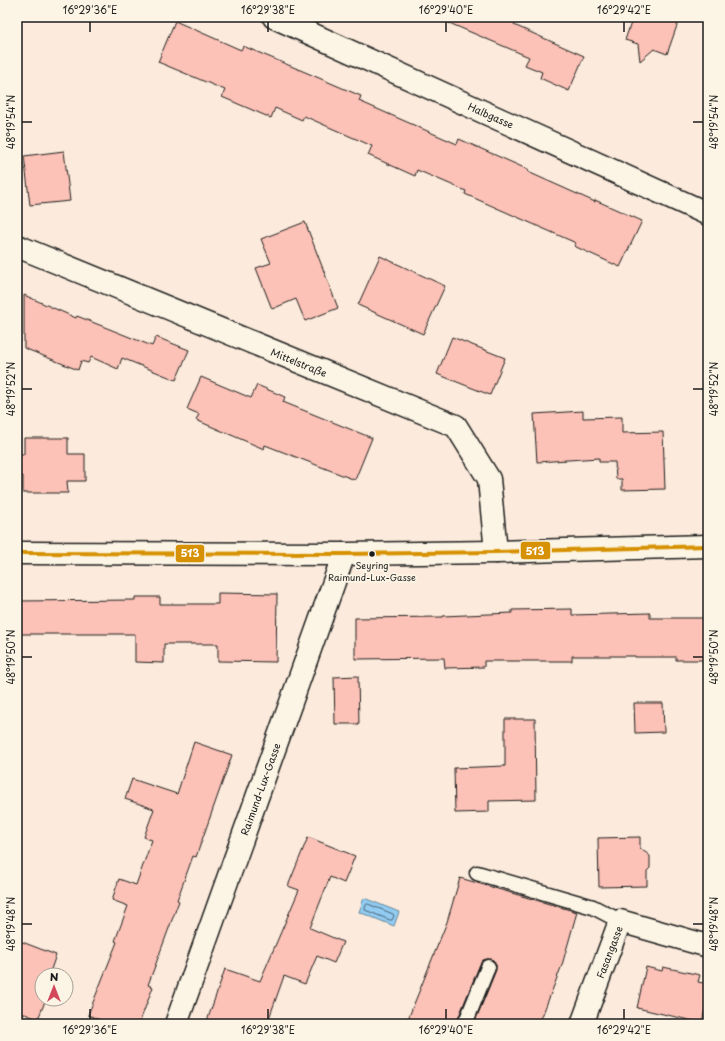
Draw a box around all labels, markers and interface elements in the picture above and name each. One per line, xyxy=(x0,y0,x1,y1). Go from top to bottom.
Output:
text: 16°29'36"E xyxy=(63,2,117,17)
text: 16°29'38"E xyxy=(241,2,295,17)
text: 16°29'40"E xyxy=(419,2,473,17)
text: 16°29'42"E xyxy=(597,2,651,17)
text: 48°19'54"N xyxy=(3,95,18,149)
text: 48°19'54"N xyxy=(706,95,721,149)
street label: Halbgasse xyxy=(466,98,516,132)
street label: Mittelstraße xyxy=(269,344,329,380)
text: 48°19'52"N xyxy=(3,361,18,416)
text: 48°19'52"N xyxy=(706,361,721,416)
line badge: 513 xyxy=(520,541,551,560)
text: 513 xyxy=(526,542,545,559)
line badge: 513 xyxy=(175,544,205,563)
text: 513 xyxy=(181,544,200,561)
marker: Seyring Raimund-Lux-Gasse xyxy=(367,549,377,559)
place label: Seyring Raimund-Lux-Gasse xyxy=(328,558,416,584)
text: 48°19'50"N xyxy=(3,629,18,685)
text: 48°19'50"N xyxy=(706,629,721,685)
street label: Raimund-Lux-Gasse xyxy=(236,741,284,837)
text: 48°19'48"N xyxy=(3,897,18,951)
text: 48°19'48"N xyxy=(706,897,721,951)
street label: Fasangasse xyxy=(592,924,626,980)
north arrow xyxy=(34,967,74,1007)
text: N xyxy=(50,968,59,985)
text: 16°29'36"E xyxy=(63,1022,117,1037)
text: 16°29'38"E xyxy=(241,1022,295,1037)
text: 16°29'40"E xyxy=(419,1022,473,1037)
text: 16°29'42"E xyxy=(597,1022,651,1037)

